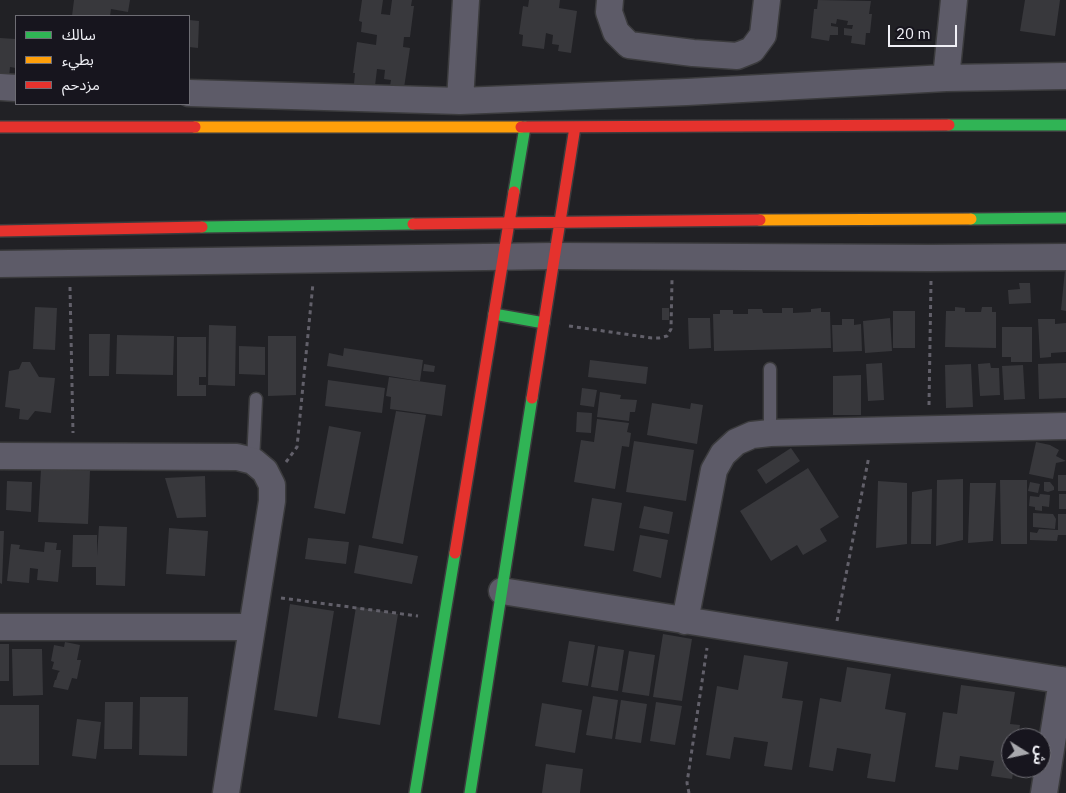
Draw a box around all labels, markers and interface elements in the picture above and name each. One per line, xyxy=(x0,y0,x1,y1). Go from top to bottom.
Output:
legend xyxy=(15,15,190,105)
scale bar xyxy=(891,15,960,47)
text: 20 m xyxy=(896,24,931,43)
text: سالك xyxy=(62,25,96,44)
text: بطيء xyxy=(62,50,94,69)
text: مزدحم xyxy=(62,75,100,94)
north arrow xyxy=(1001,728,1051,778)
text: ش xyxy=(1029,744,1050,766)

